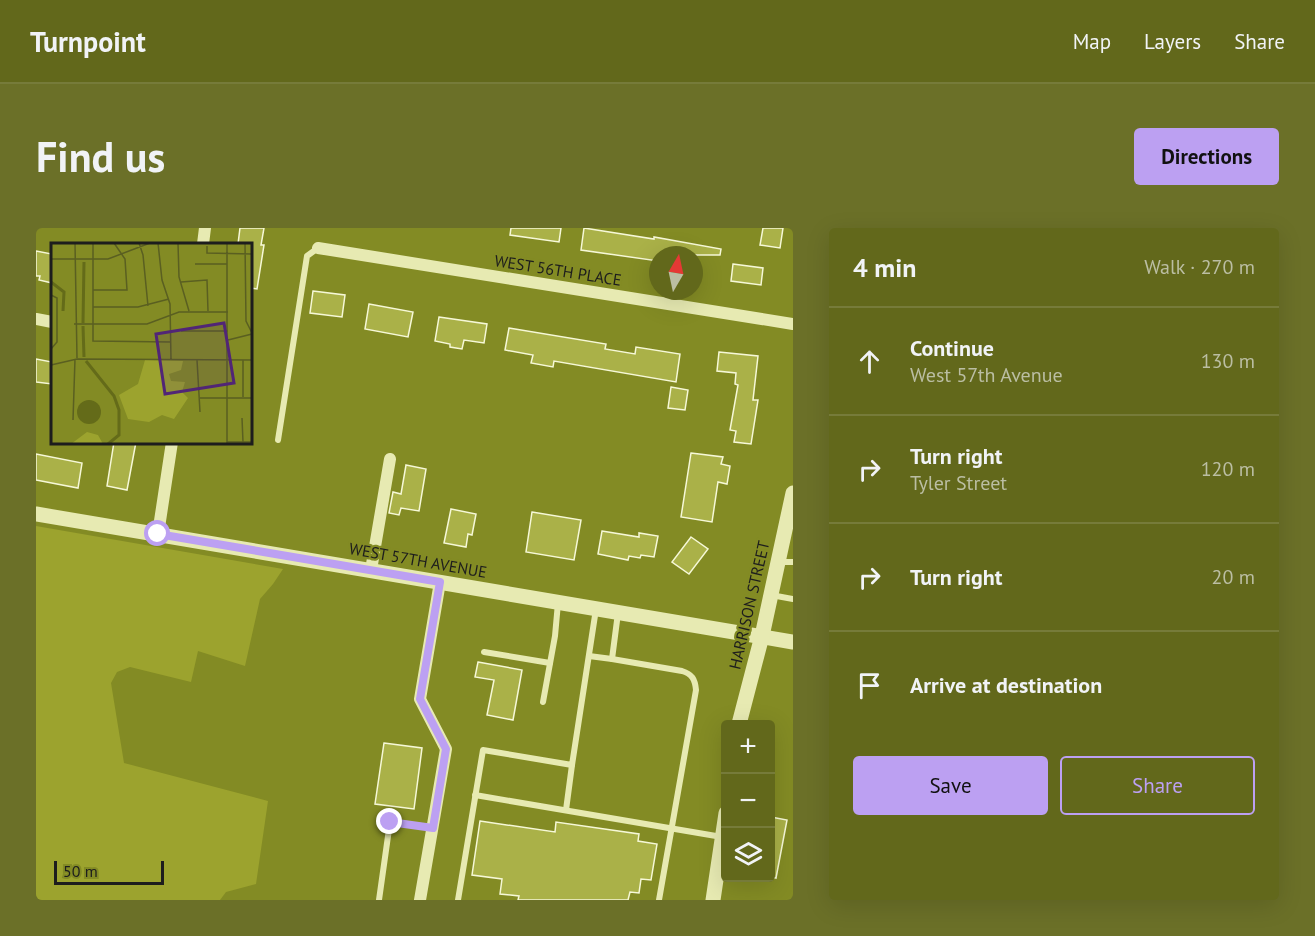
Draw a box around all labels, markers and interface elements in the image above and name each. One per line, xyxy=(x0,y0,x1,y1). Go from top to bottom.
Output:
text: Turnpoint xyxy=(30,23,146,60)
text: Map xyxy=(1073,28,1111,55)
text: Layers xyxy=(1144,28,1201,55)
text: Share xyxy=(1234,28,1285,55)
button: Directions xyxy=(1134,128,1279,185)
text: Find us xyxy=(36,129,165,184)
inset map xyxy=(51,243,252,444)
north arrow xyxy=(649,246,703,300)
street label: WEST 56TH PLACE xyxy=(493,250,623,290)
text: 4 min xyxy=(853,251,916,284)
text: Walk · 270 m xyxy=(1144,254,1255,280)
text: Continue xyxy=(910,334,994,362)
icon: ahead xyxy=(853,345,886,378)
text: 130 m xyxy=(1201,348,1255,374)
text: West 57th Avenue xyxy=(910,362,1063,388)
text: Turn right xyxy=(910,442,1002,470)
icon: right xyxy=(853,453,886,486)
text: 120 m xyxy=(1201,456,1255,482)
text: Tyler Street xyxy=(910,470,1007,496)
route start xyxy=(144,520,170,546)
street label: WEST 57TH AVENUE xyxy=(347,538,489,582)
street label: HARRISON STREET xyxy=(724,539,774,671)
icon: right xyxy=(853,561,886,594)
text: Turn right xyxy=(910,563,1002,591)
text: 20 m xyxy=(1212,564,1255,590)
icon: arrive xyxy=(853,669,886,702)
text: Arrive at destination xyxy=(910,671,1102,699)
map controls xyxy=(721,720,775,882)
button: + xyxy=(721,720,775,774)
button: Save xyxy=(853,756,1048,815)
button: Share xyxy=(1060,756,1255,815)
button: − xyxy=(721,774,775,828)
route end xyxy=(376,808,402,834)
button: layers xyxy=(721,828,775,882)
scale bar xyxy=(54,858,164,886)
text: 50 m xyxy=(63,861,98,881)

